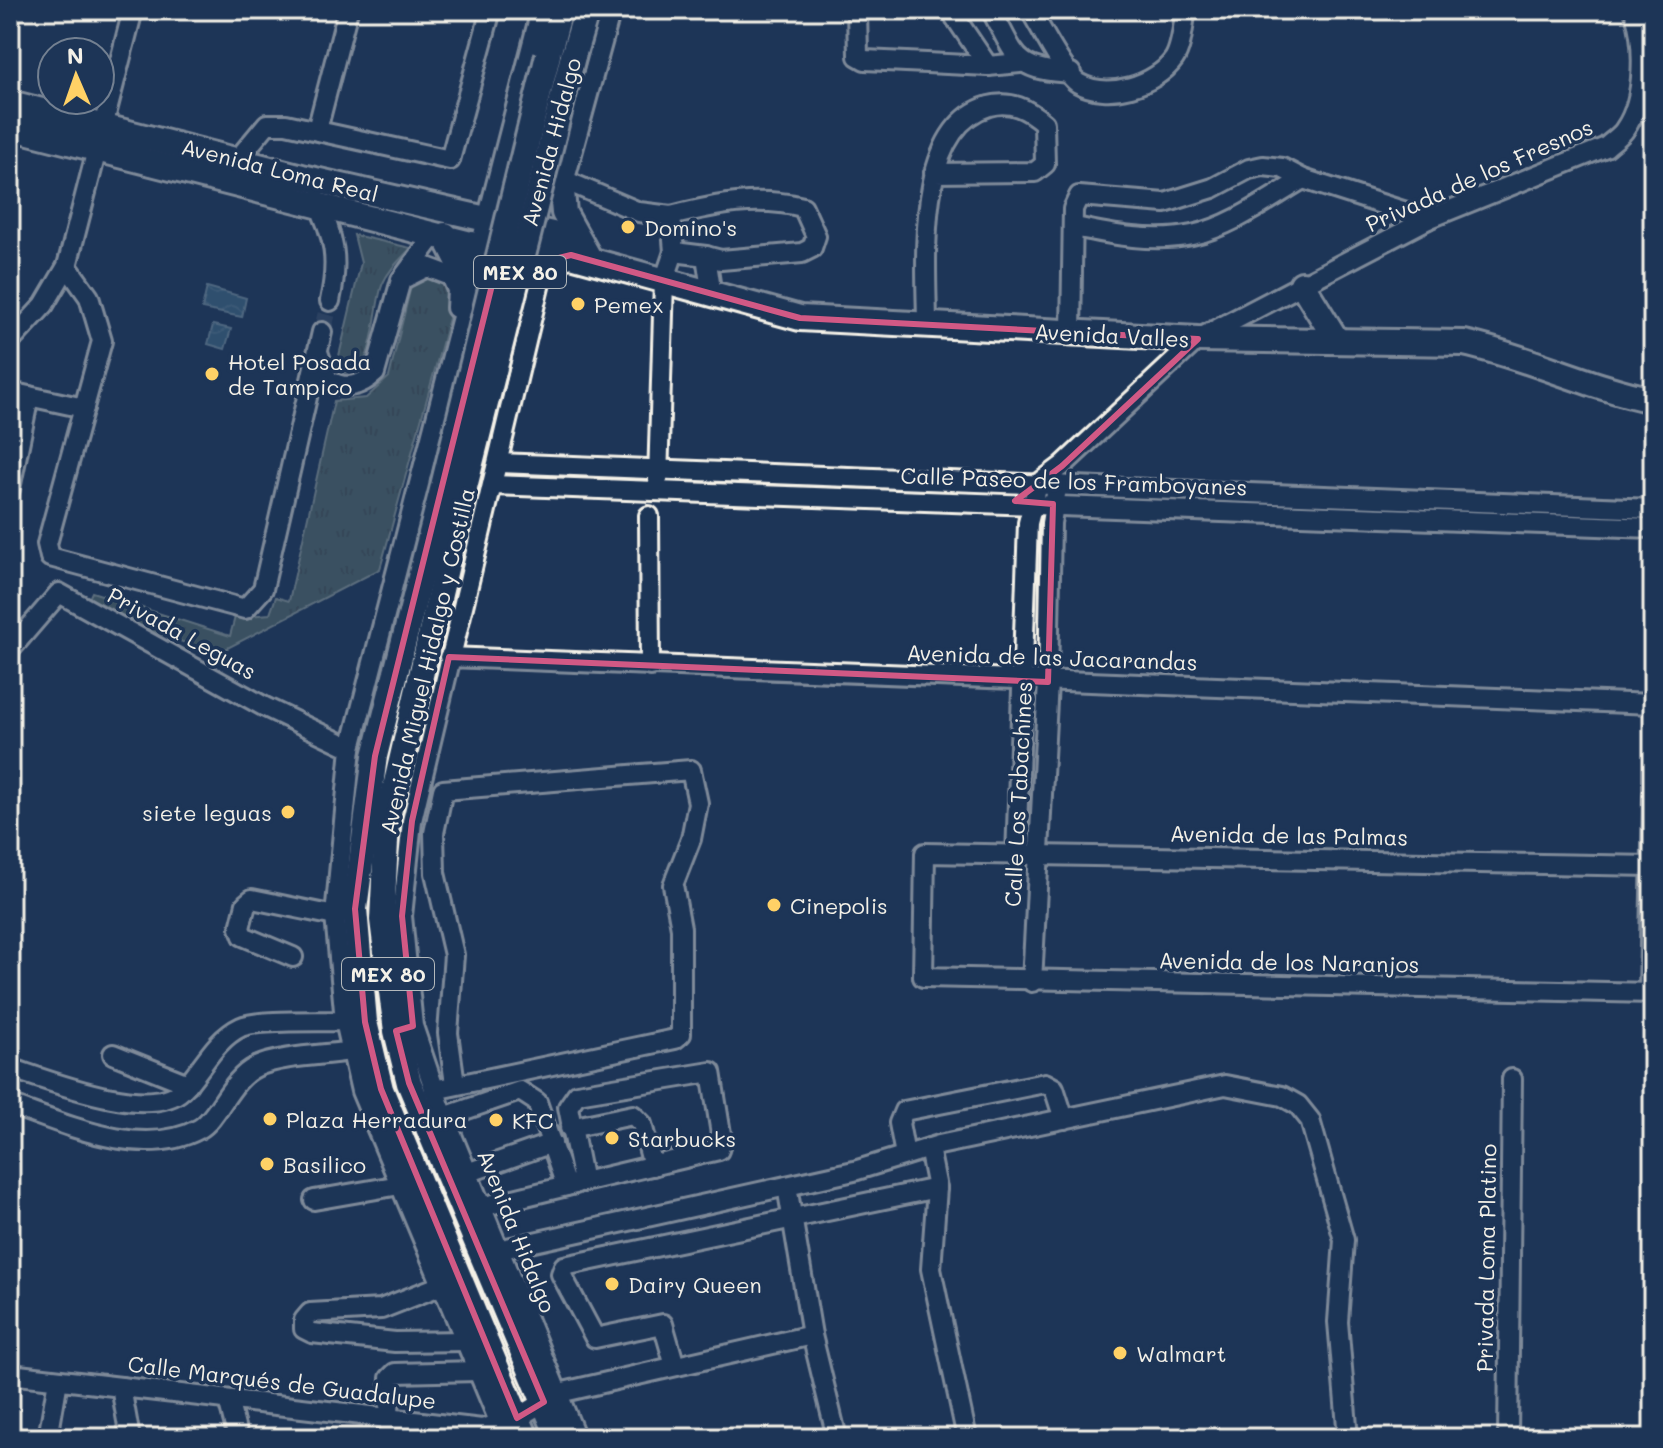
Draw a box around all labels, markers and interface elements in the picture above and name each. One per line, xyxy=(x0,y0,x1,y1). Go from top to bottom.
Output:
north arrow xyxy=(36,36,116,116)
text: N xyxy=(66,41,84,70)
street label: Avenida Hidalgo xyxy=(515,55,587,229)
street label: Privada de los Fresnos xyxy=(1361,112,1597,238)
street label: Avenida Loma Real xyxy=(179,132,381,208)
place label: Domino's xyxy=(644,213,737,242)
marker: Domino's xyxy=(619,218,637,236)
road number: MEX 80 xyxy=(474,256,566,288)
place label: Pemex xyxy=(594,290,663,319)
marker: Pemex xyxy=(569,295,587,313)
street label: Avenida Valles xyxy=(1034,316,1190,354)
place label: Hotel Posada de Tampico xyxy=(228,347,371,401)
marker: Hotel Posada de Tampico xyxy=(203,365,221,383)
street label: Calle Paseo de los Framboyanes xyxy=(900,460,1248,502)
street label: Avenida Miguel Hidalgo y Costilla xyxy=(373,485,481,837)
street label: Privada Leguas xyxy=(103,580,261,686)
street label: Avenida de las Jacarandas xyxy=(906,637,1198,677)
street label: Calle Los Tabachines xyxy=(998,681,1038,907)
place label: siete leguas xyxy=(142,798,272,827)
marker: siete leguas xyxy=(279,803,297,821)
street label: Avenida de las Palmas xyxy=(1170,818,1408,852)
place label: Cinepolis xyxy=(790,891,888,920)
marker: Cinepolis xyxy=(765,896,783,914)
street label: Avenida de los Naranjos xyxy=(1158,945,1420,979)
road number: MEX 80 xyxy=(342,958,434,990)
place label: Plaza Herradura xyxy=(286,1105,467,1134)
place label: KFC xyxy=(512,1106,553,1135)
marker: Plaza Herradura xyxy=(261,1110,279,1128)
marker: KFC xyxy=(487,1111,505,1129)
place label: Starbucks xyxy=(628,1124,736,1153)
marker: Starbucks xyxy=(603,1129,621,1147)
street label: Privada Loma Platino xyxy=(1470,1144,1502,1372)
street label: Avenida Hidalgo xyxy=(471,1145,563,1317)
place label: Basilico xyxy=(283,1150,366,1179)
marker: Basilico xyxy=(258,1155,276,1173)
place label: Dairy Queen xyxy=(628,1270,762,1299)
marker: Dairy Queen xyxy=(603,1275,621,1293)
place label: Walmart xyxy=(1136,1339,1227,1368)
marker: Walmart xyxy=(1111,1344,1129,1362)
street label: Calle Marqués de Guadalupe xyxy=(126,1349,438,1415)

